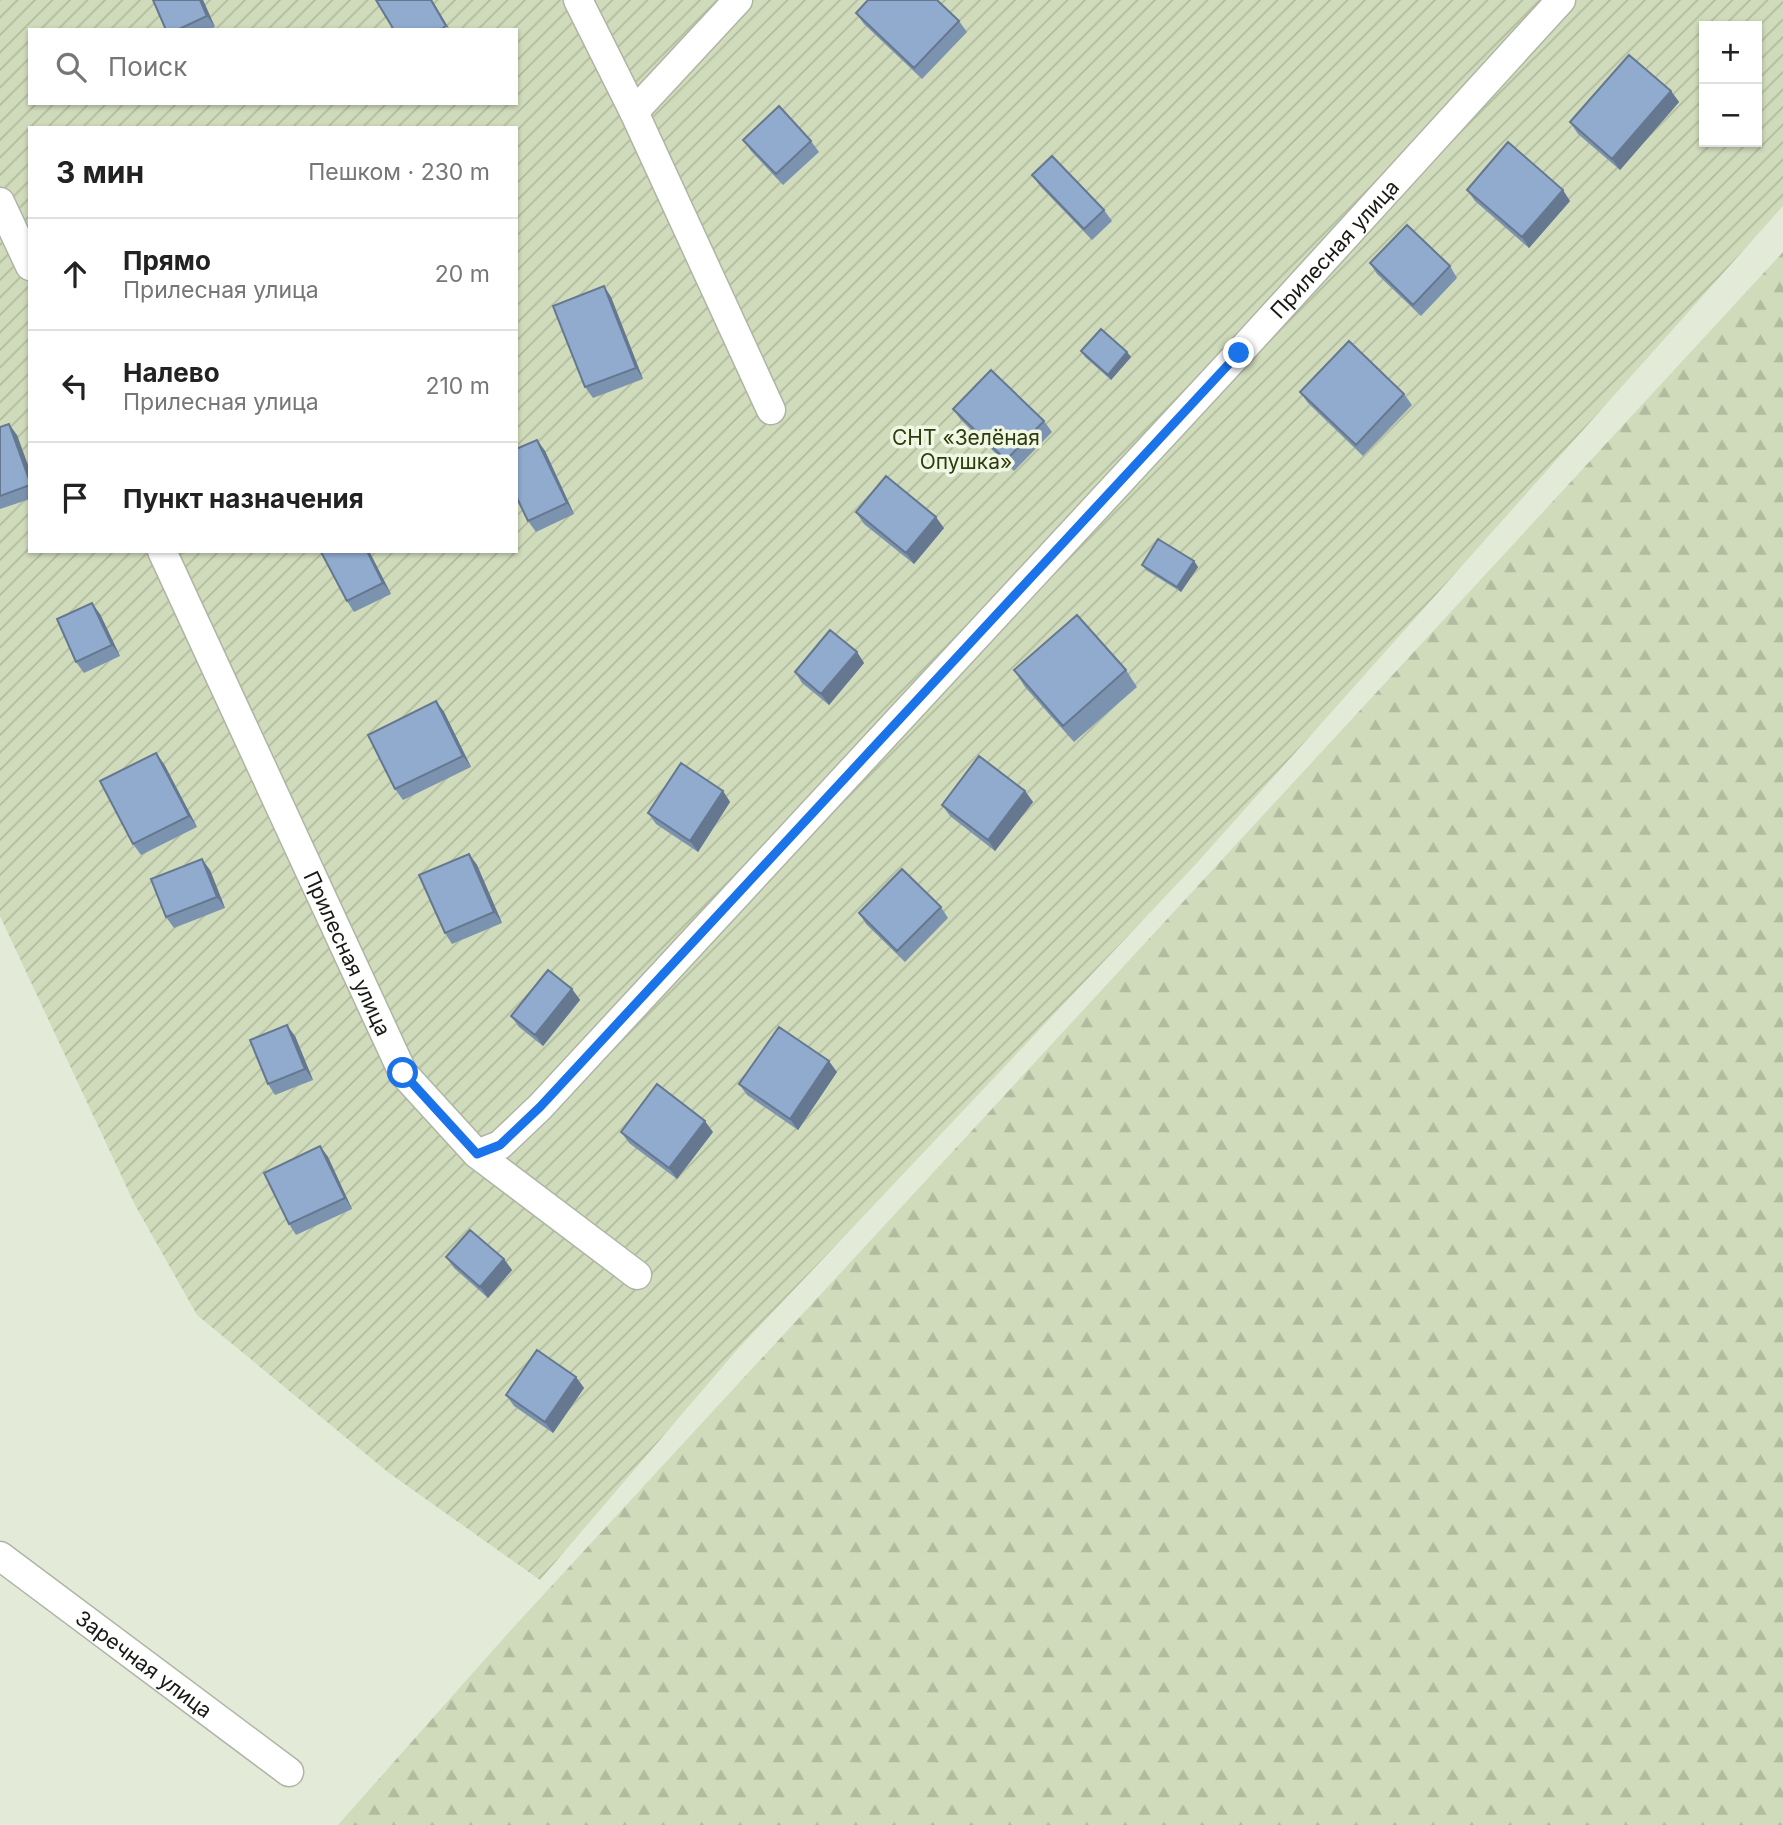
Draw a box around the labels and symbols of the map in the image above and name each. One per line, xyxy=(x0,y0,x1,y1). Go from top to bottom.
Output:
street label: Прилесная улица xyxy=(1265,174,1404,323)
route end xyxy=(1223,337,1254,368)
park label: СНТ «Зелёная Опушка» xyxy=(892,425,1040,474)
street label: Прилесная улица xyxy=(299,867,396,1040)
route start xyxy=(387,1057,418,1088)
street label: Заречная улица xyxy=(71,1605,217,1723)

